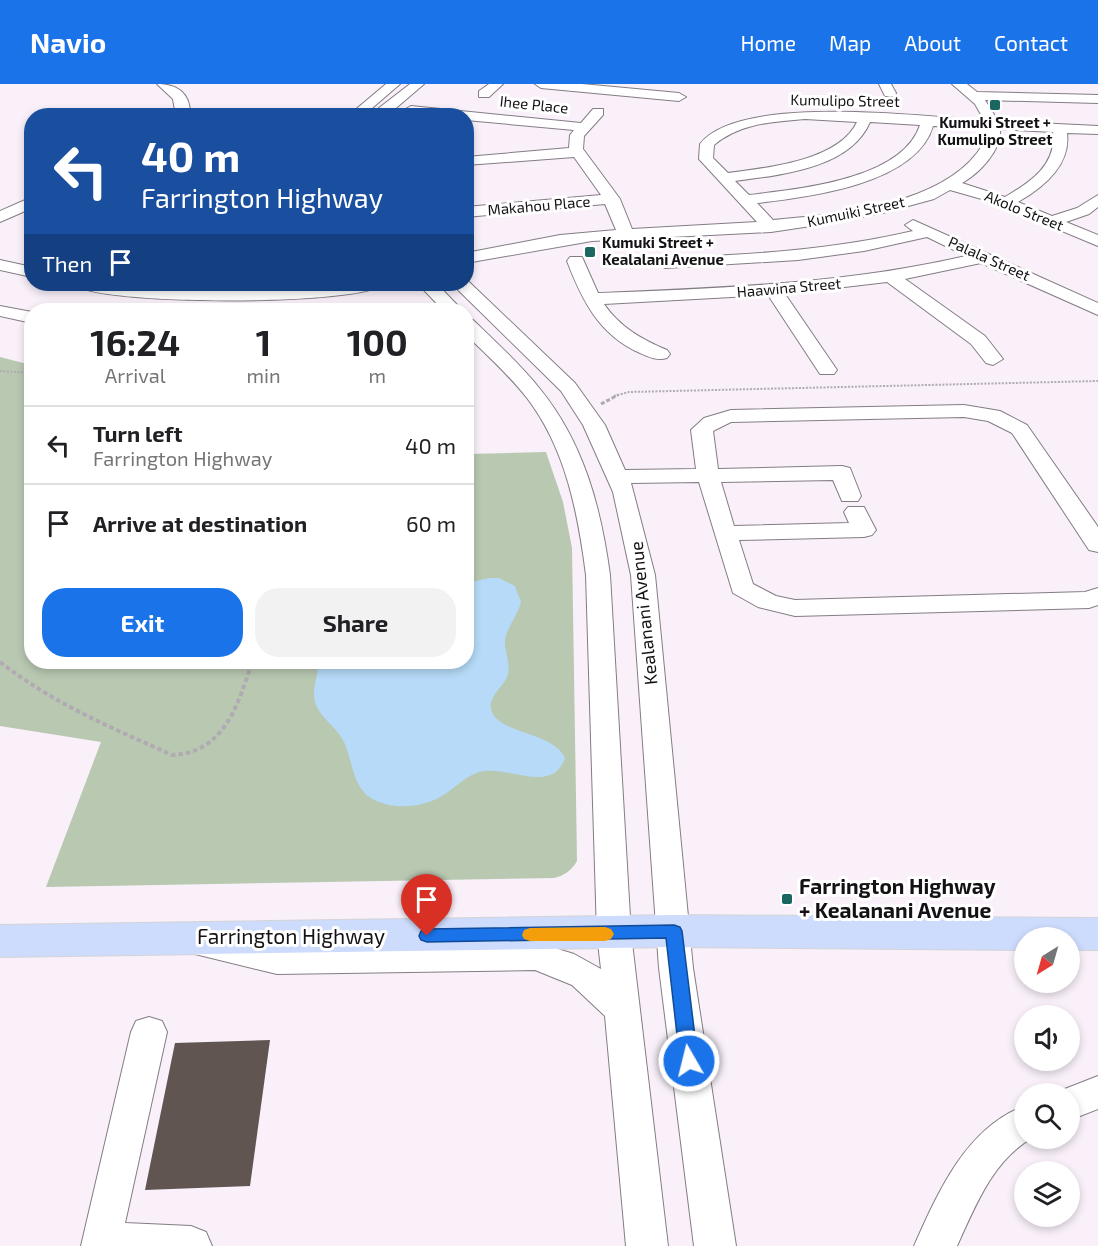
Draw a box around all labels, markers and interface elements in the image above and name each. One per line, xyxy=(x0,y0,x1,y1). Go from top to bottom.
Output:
text: Navio xyxy=(30,25,106,59)
text: Home xyxy=(740,30,796,55)
text: Map xyxy=(829,30,871,55)
text: About xyxy=(904,30,961,55)
text: Contact xyxy=(994,30,1068,55)
street label: Kumulipo Street xyxy=(790,90,900,110)
street label: Ihee Place xyxy=(499,91,569,117)
marker: Kumuki Street + Kumulipo Street xyxy=(988,98,1002,112)
place label: Kumuki Street + Kumulipo Street xyxy=(938,113,1052,148)
text: 40 m xyxy=(141,130,240,180)
icon: left xyxy=(42,132,120,210)
text: Farrington Highway xyxy=(141,181,383,213)
street label: Akolo Street xyxy=(982,186,1067,234)
street label: Makahou Place xyxy=(487,192,591,218)
street label: Kumuiki Street xyxy=(805,192,906,230)
street label: Palala Street xyxy=(946,232,1033,284)
place label: Kumuki Street + Kealalani Avenue xyxy=(602,233,724,268)
marker: Kumuki Street + Kealalani Avenue xyxy=(583,245,597,259)
icon: arrive xyxy=(104,246,137,279)
text: Then xyxy=(42,250,92,276)
street label: Haawina Street xyxy=(736,273,842,301)
text: 16:24 xyxy=(90,320,180,363)
text: 1 xyxy=(256,320,271,363)
text: 100 xyxy=(347,320,408,363)
text: Arrival xyxy=(105,363,166,387)
text: min xyxy=(246,363,281,387)
text: m xyxy=(368,363,386,387)
text: Turn left xyxy=(93,420,182,446)
icon: left xyxy=(42,429,75,462)
text: 40 m xyxy=(405,432,456,458)
text: Farrington Highway xyxy=(93,446,272,470)
icon: arrive xyxy=(42,507,75,540)
text: Arrive at destination xyxy=(93,510,307,536)
text: 60 m xyxy=(406,510,456,536)
street label: Kealanani Avenue xyxy=(625,540,661,686)
button: Exit xyxy=(42,588,243,657)
button: Share xyxy=(255,588,456,657)
place label: Farrington Highway + Kealanani Avenue xyxy=(799,873,996,922)
pin xyxy=(401,874,452,936)
icon: arrive xyxy=(410,883,443,916)
marker: Farrington Highway + Kealanani Avenue xyxy=(780,892,794,906)
street label: Farrington Highway xyxy=(197,923,385,948)
north arrow xyxy=(1014,927,1080,993)
map controls xyxy=(1014,927,1080,1227)
button: sound xyxy=(1014,1005,1080,1071)
position arrow xyxy=(657,1029,721,1093)
button: search xyxy=(1014,1083,1080,1149)
button: layers xyxy=(1014,1161,1080,1227)

